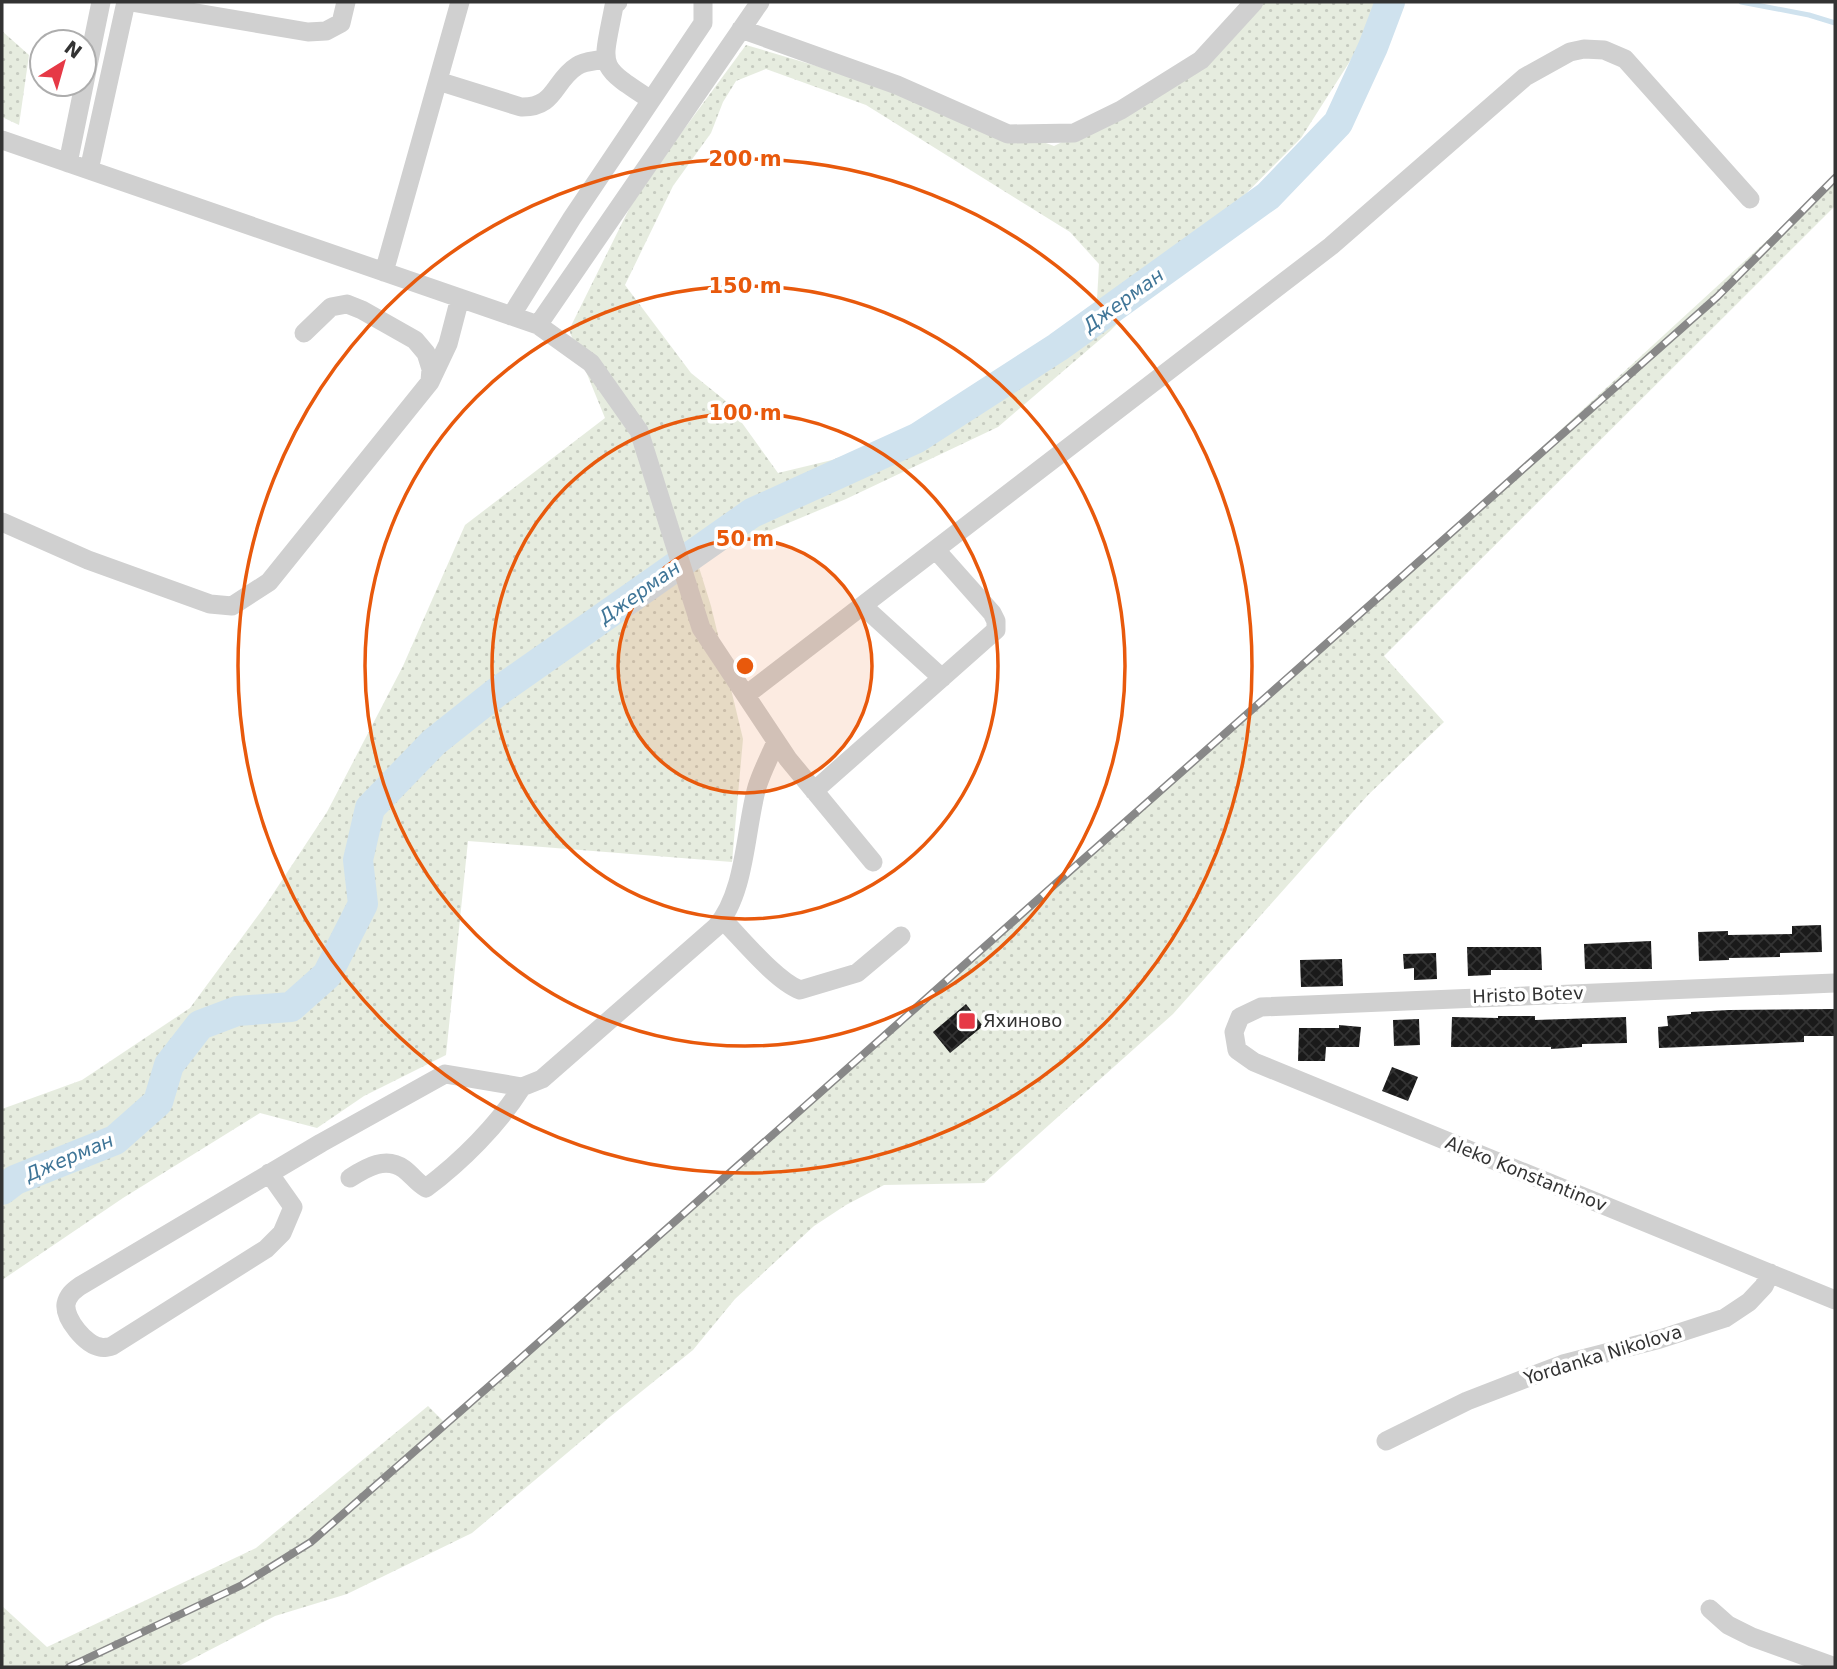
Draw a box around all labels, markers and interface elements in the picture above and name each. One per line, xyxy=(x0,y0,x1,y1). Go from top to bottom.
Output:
north arrow xyxy=(28,28,98,98)
text: N xyxy=(60,36,86,63)
text: 200 m xyxy=(708,147,782,171)
water label: Джерман xyxy=(1078,263,1168,337)
text: 150 m xyxy=(708,274,782,298)
text: 100 m xyxy=(708,401,782,425)
text: 50 m xyxy=(716,527,774,551)
water label: Джерман xyxy=(593,556,684,629)
centre of rings xyxy=(733,654,757,678)
street label: Hristo Botev xyxy=(1472,982,1584,1007)
place label: Яхиново xyxy=(983,1010,1062,1031)
marker: Яхиново xyxy=(957,1011,977,1031)
water label: Джерман xyxy=(20,1128,117,1186)
street label: Aleko Konstantinov xyxy=(1442,1132,1610,1216)
street label: Yordanka Nikolova xyxy=(1520,1320,1685,1389)

